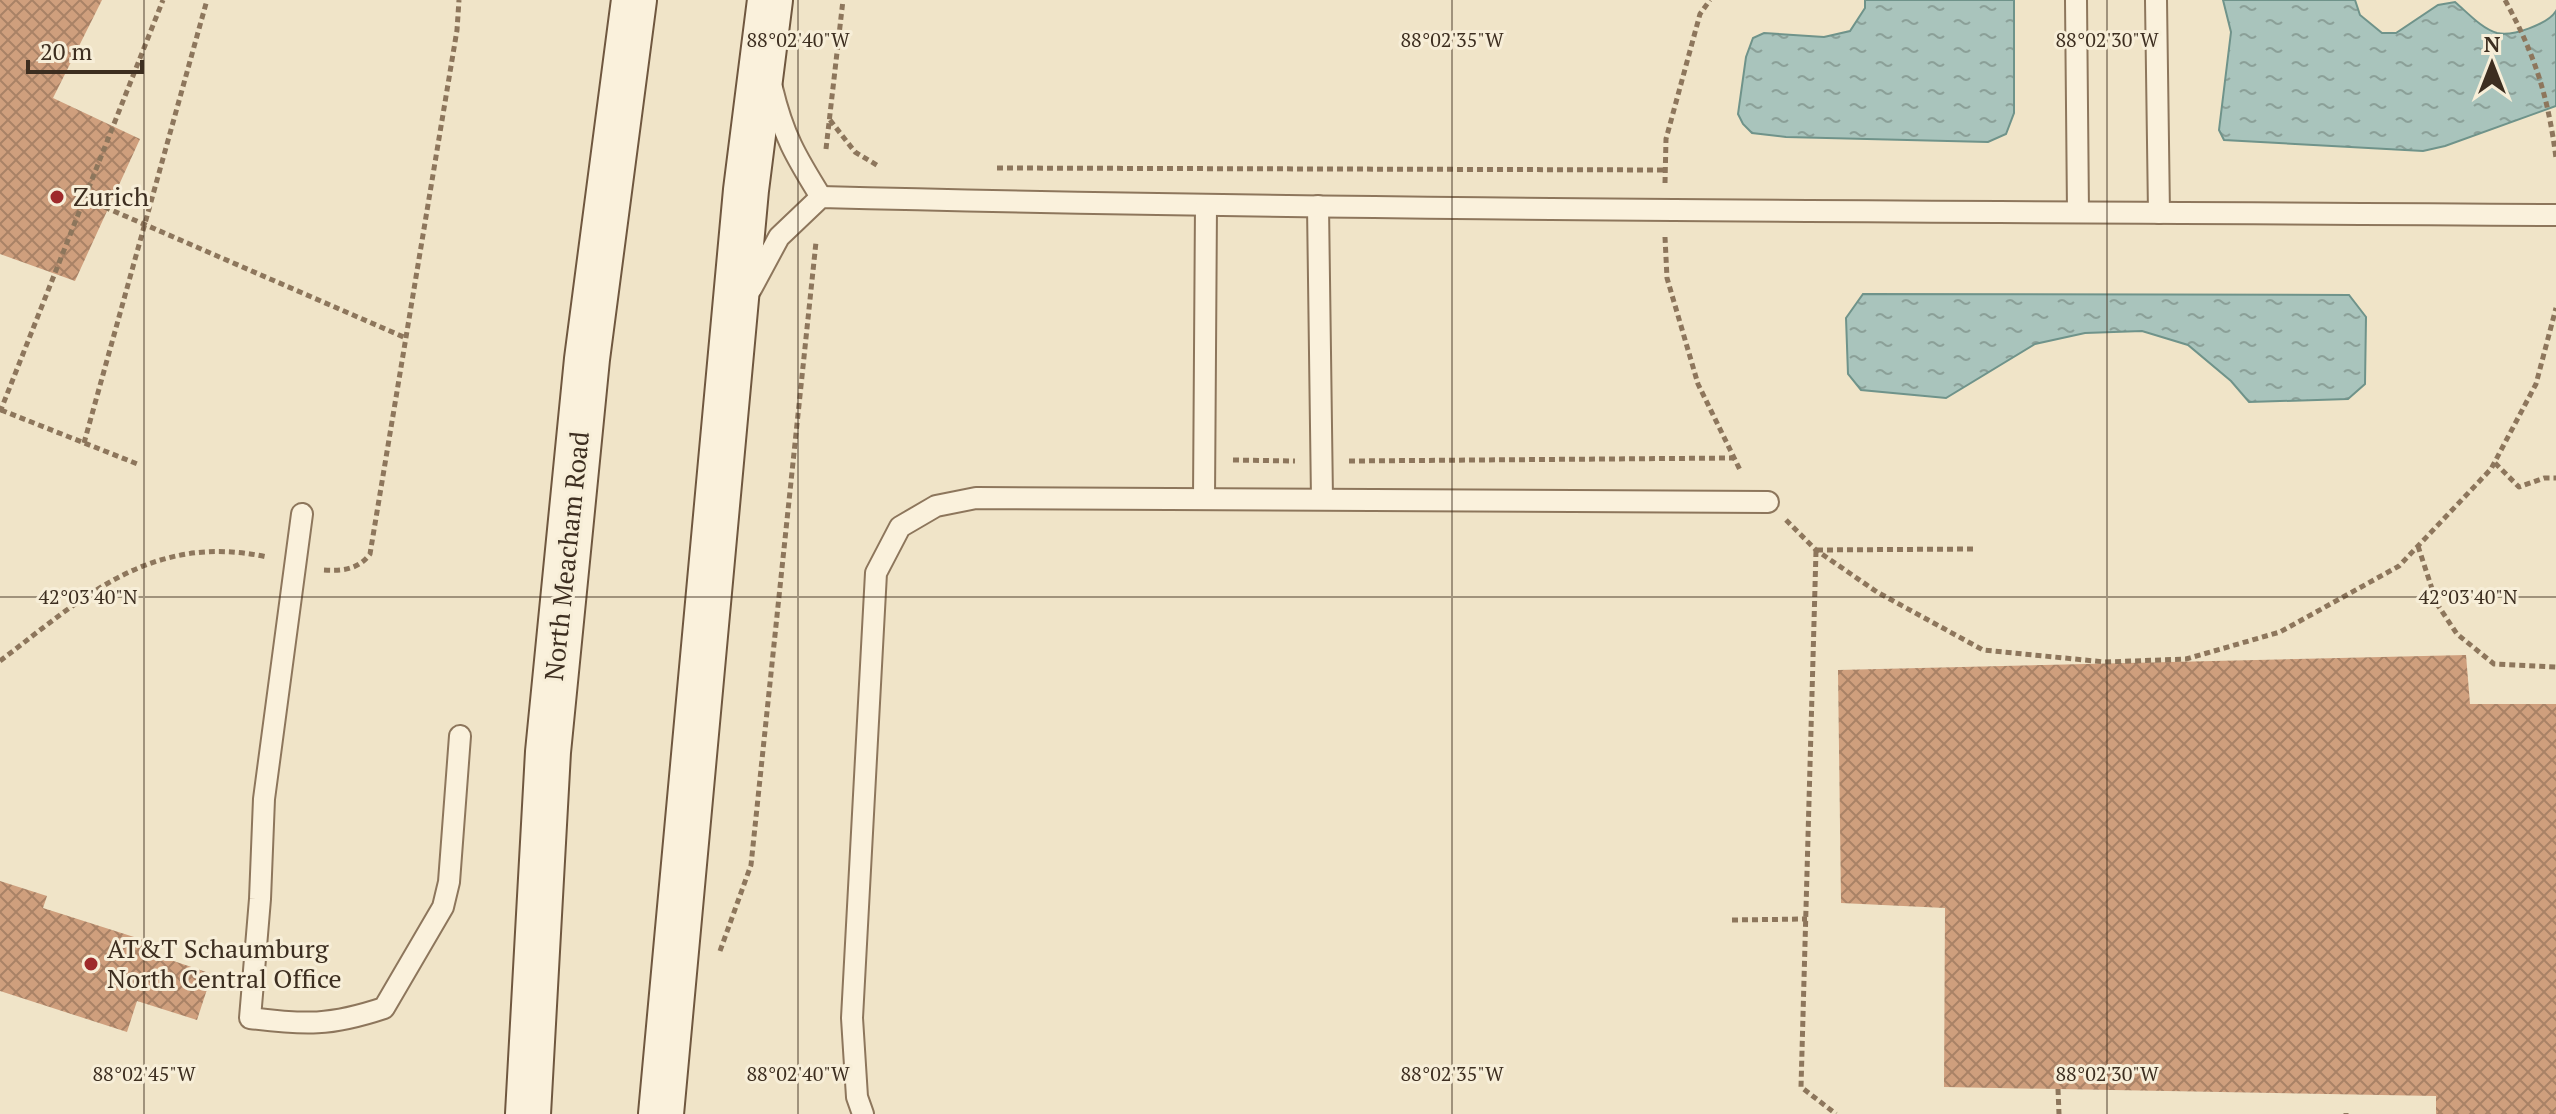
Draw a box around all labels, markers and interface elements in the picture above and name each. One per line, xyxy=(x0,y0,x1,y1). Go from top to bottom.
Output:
scale bar xyxy=(28,24,142,74)
north arrow xyxy=(2452,24,2532,104)
text: 88°02'40"W xyxy=(746,26,850,53)
text: 88°02'35"W xyxy=(1400,26,1504,53)
text: 88°02'30"W xyxy=(2055,26,2159,53)
text: N xyxy=(2484,29,2501,58)
text: 20 m xyxy=(40,35,92,67)
place label: Zurich xyxy=(73,179,149,213)
marker: Zurich xyxy=(48,188,66,206)
street label: North Meacham Road xyxy=(536,429,596,682)
text: 42°03'40"N xyxy=(38,583,138,610)
text: 42°03'40"N xyxy=(2418,583,2518,610)
place label: AT&T Schaumburg North Central Office xyxy=(107,931,342,995)
marker: AT&T Schaumburg North Central Office xyxy=(82,955,100,973)
text: 88°02'45"W xyxy=(92,1060,196,1087)
text: 88°02'40"W xyxy=(746,1060,850,1087)
text: 88°02'35"W xyxy=(1400,1060,1504,1087)
text: 88°02'30"W xyxy=(2055,1060,2159,1087)

